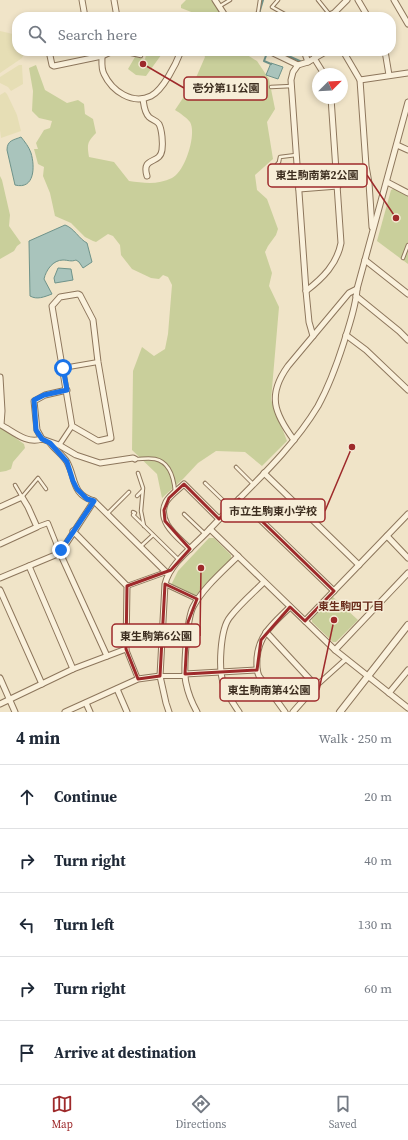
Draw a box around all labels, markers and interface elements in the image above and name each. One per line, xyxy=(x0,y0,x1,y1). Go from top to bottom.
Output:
search box xyxy=(12,12,396,56)
icon: search xyxy=(26,23,48,45)
text: Search here xyxy=(58,24,137,45)
north arrow xyxy=(312,68,348,104)
callout: 壱分第11公園 xyxy=(184,77,267,100)
text: 壱分第11公園 xyxy=(193,81,259,96)
callout: 東生駒南第2公園 xyxy=(268,164,367,187)
text: 東生駒南第2公園 xyxy=(276,168,358,183)
route start xyxy=(54,359,72,377)
callout: 市立生駒東小学校 xyxy=(221,499,325,522)
text: 市立生駒東小学校 xyxy=(229,504,317,519)
route end xyxy=(52,541,70,559)
district label: 東生駒四丁目 xyxy=(318,599,384,614)
callout: 東生駒第6公園 xyxy=(112,624,200,647)
text: 東生駒第6公園 xyxy=(120,629,192,644)
callout: 東生駒南第4公園 xyxy=(220,678,319,701)
text: 東生駒南第4公園 xyxy=(228,683,310,698)
text: 4 min xyxy=(16,726,60,750)
text: Walk · 250 m xyxy=(319,730,392,747)
icon: ahead xyxy=(16,786,38,808)
text: Continue xyxy=(54,786,117,807)
text: 20 m xyxy=(364,788,392,805)
icon: right xyxy=(16,850,38,872)
text: Turn right xyxy=(54,850,126,871)
text: 40 m xyxy=(364,852,392,869)
icon: left xyxy=(16,914,38,936)
text: Turn left xyxy=(54,914,114,935)
text: 130 m xyxy=(358,916,392,933)
icon: right xyxy=(16,978,38,1000)
text: Turn right xyxy=(54,978,126,999)
text: 60 m xyxy=(364,980,392,997)
icon: arrive xyxy=(16,1042,38,1064)
text: Arrive at destination xyxy=(54,1042,196,1063)
tab: Map xyxy=(51,1093,73,1132)
tab: Directions xyxy=(175,1093,226,1132)
tab: Saved xyxy=(329,1093,357,1132)

